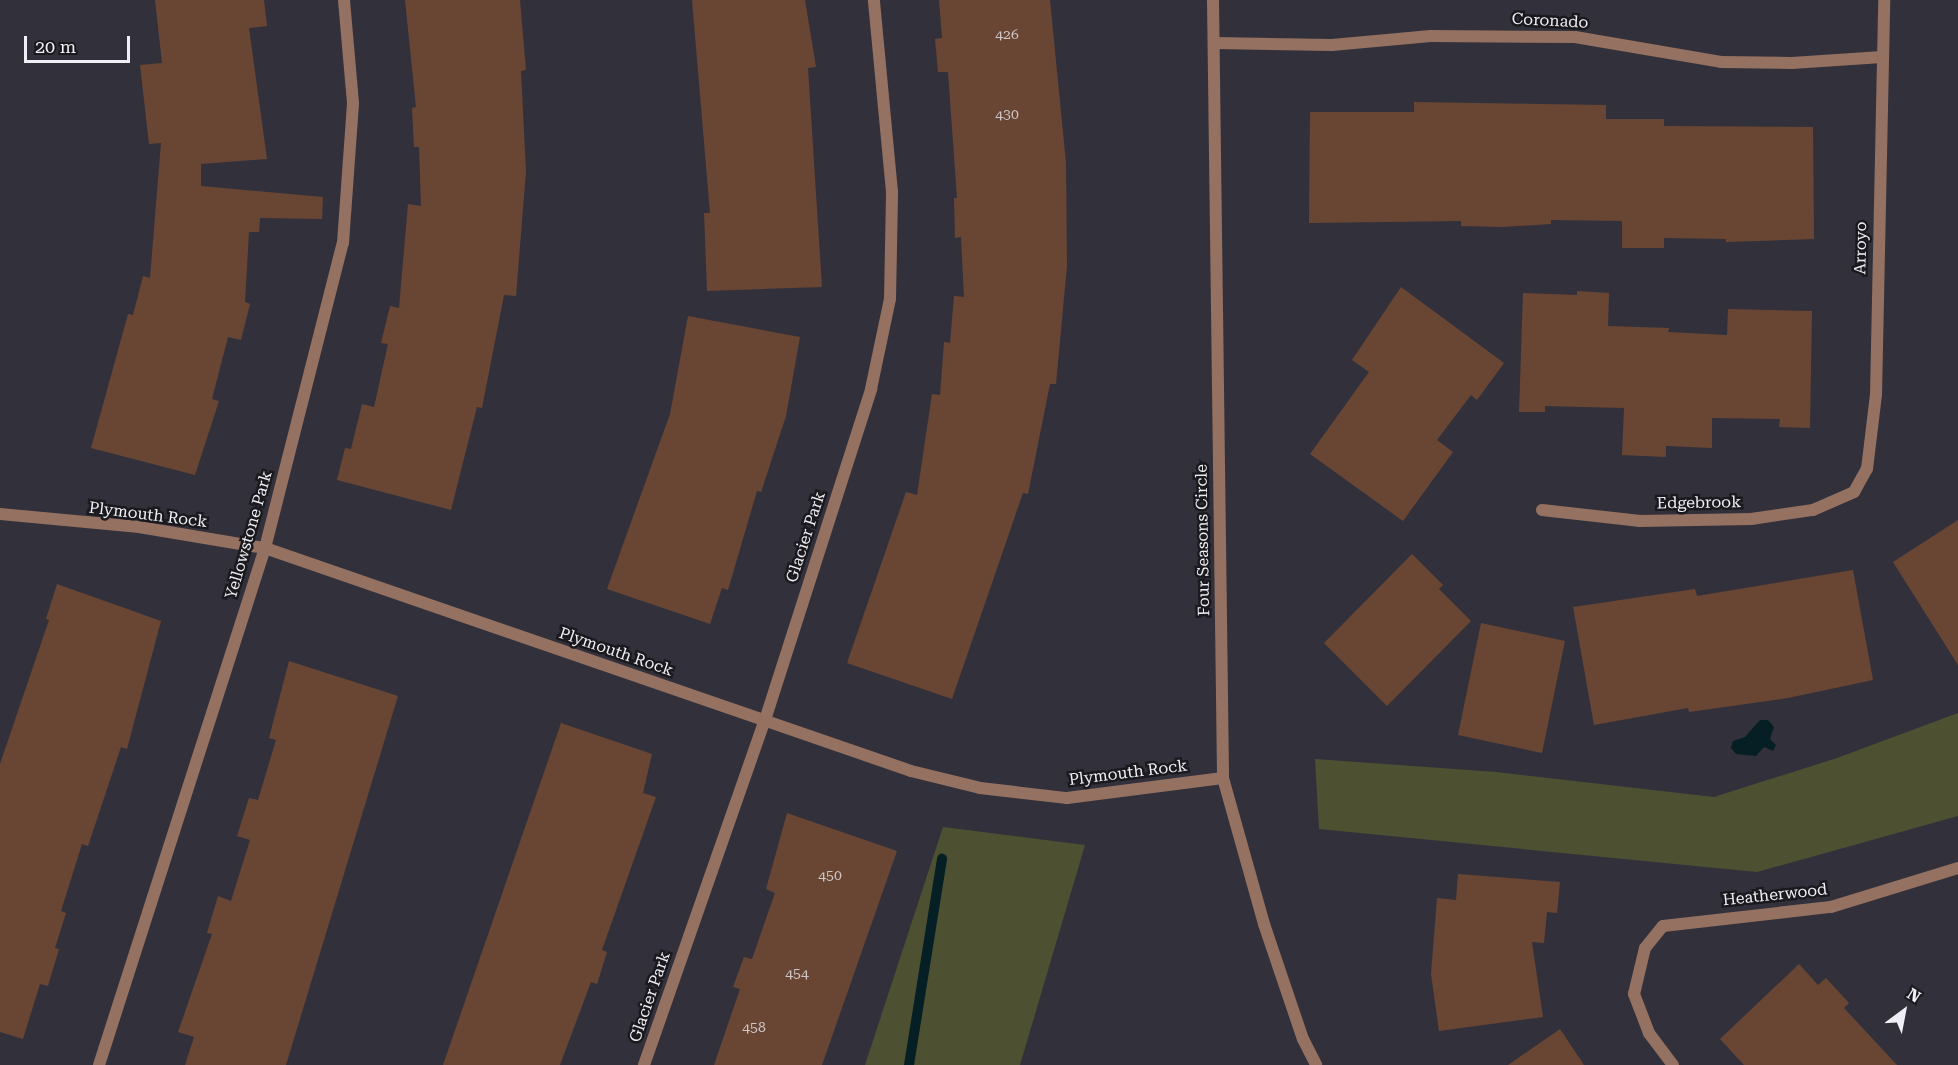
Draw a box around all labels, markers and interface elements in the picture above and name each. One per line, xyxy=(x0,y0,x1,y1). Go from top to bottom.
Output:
street label: Coronado xyxy=(1511,9,1589,33)
scale bar xyxy=(27,24,134,62)
house number: 426 xyxy=(995,26,1019,42)
text: 20 m xyxy=(35,36,76,57)
house number: 430 xyxy=(995,106,1019,122)
street label: Arroyo xyxy=(1851,222,1871,274)
street label: Four Seasons Circle xyxy=(1192,464,1214,616)
street label: Yellowstone Park xyxy=(222,469,276,601)
street label: Glacier Park xyxy=(782,489,830,585)
street label: Edgebrook xyxy=(1657,493,1741,513)
street label: Plymouth Rock xyxy=(88,498,208,532)
street label: Plymouth Rock xyxy=(557,624,675,680)
street label: Plymouth Rock xyxy=(1068,756,1188,790)
house number: 450 xyxy=(818,867,842,883)
street label: Heatherwood xyxy=(1722,880,1828,910)
street label: Glacier Park xyxy=(626,949,674,1045)
house number: 454 xyxy=(785,965,809,981)
north arrow xyxy=(1874,981,1934,1041)
text: N xyxy=(1904,984,1924,1007)
house number: 458 xyxy=(742,1019,766,1035)

